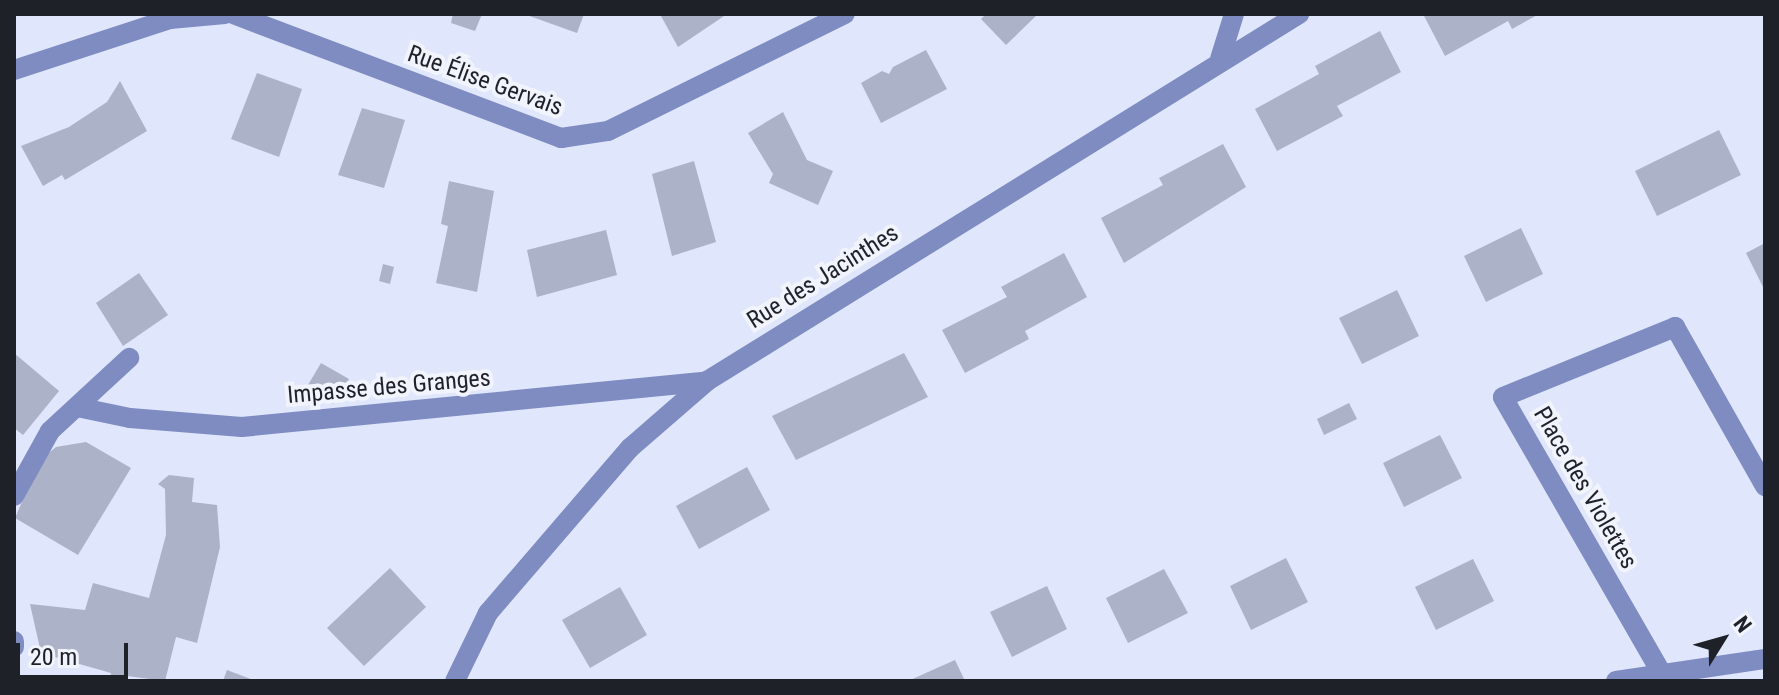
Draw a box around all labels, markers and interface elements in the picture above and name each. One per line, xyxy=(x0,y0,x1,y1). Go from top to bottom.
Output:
street label: Rue Élise Gervais xyxy=(404,40,566,122)
street label: Rue des Jacinthes xyxy=(742,219,904,335)
street label: Impasse des Granges xyxy=(286,364,492,410)
street label: Place des Violettes xyxy=(1527,402,1643,574)
north arrow xyxy=(1683,599,1763,679)
text: N xyxy=(1729,611,1757,637)
scale bar xyxy=(20,627,132,677)
text: 20 m xyxy=(30,643,77,671)

